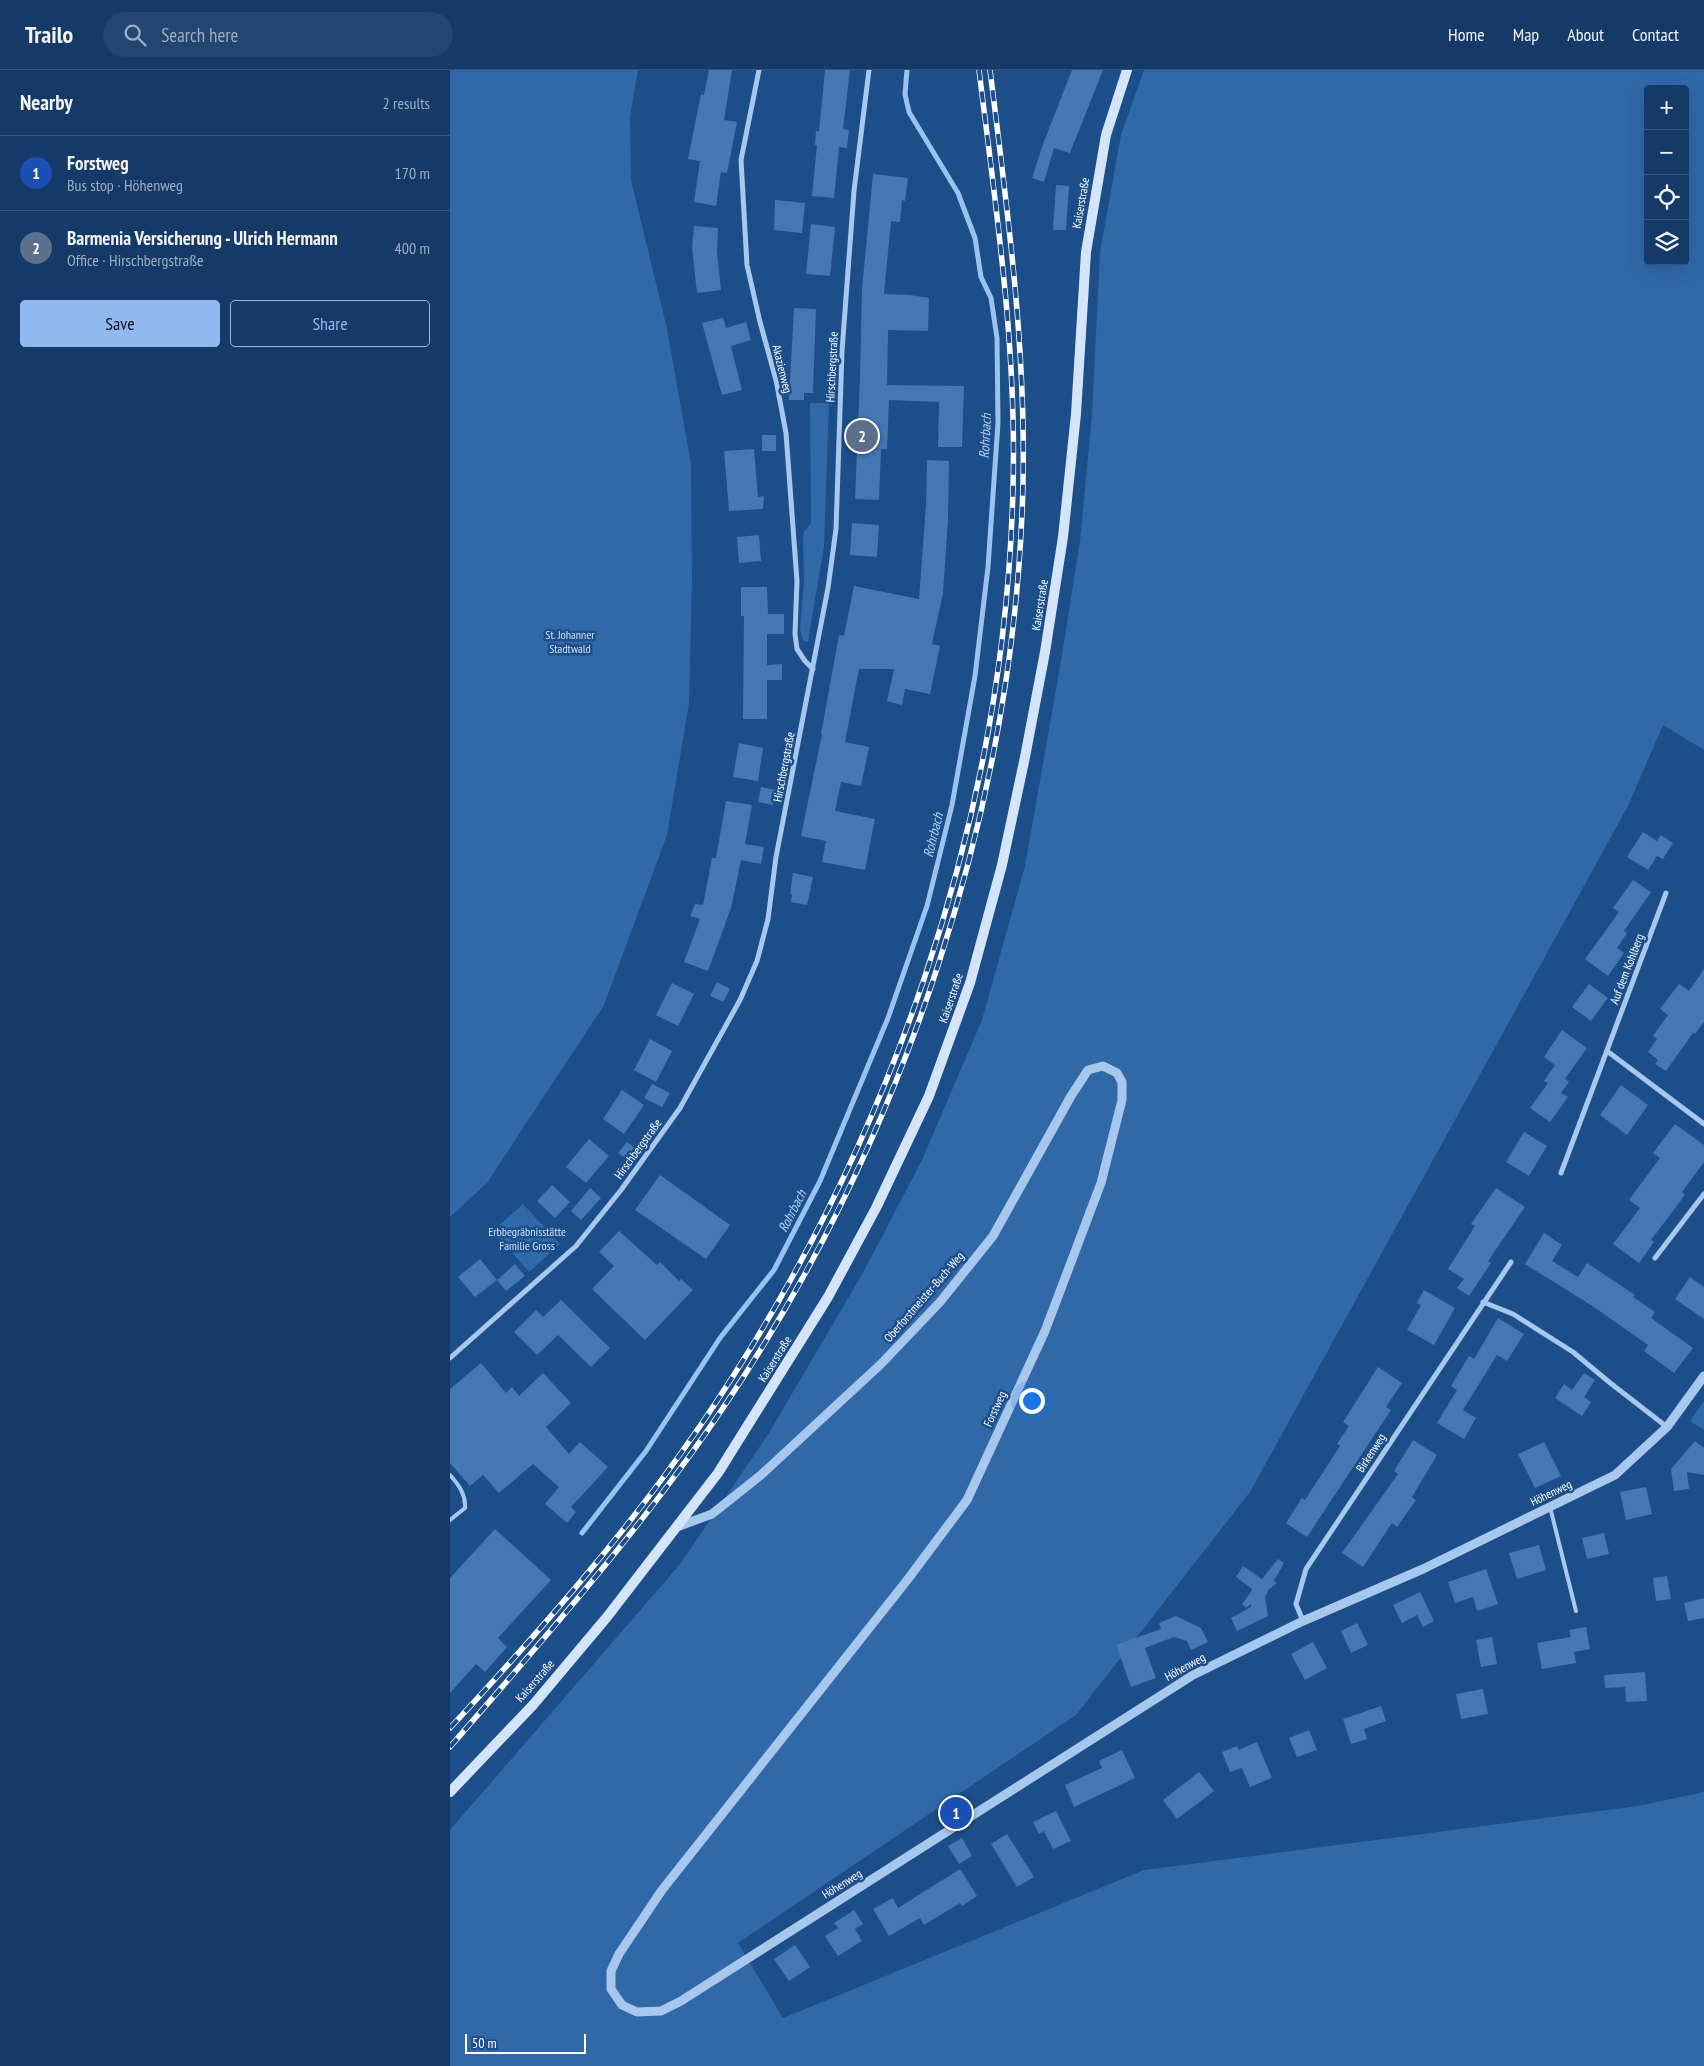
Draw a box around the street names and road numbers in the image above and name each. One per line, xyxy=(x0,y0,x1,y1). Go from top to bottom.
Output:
street label: Kaiserstraße xyxy=(1069,176,1092,230)
street label: Hirschbergstraße xyxy=(822,331,841,403)
street label: Akazienweg xyxy=(769,343,796,395)
street label: Kaiserstraße xyxy=(1028,578,1051,632)
street label: Hirschbergstraße xyxy=(769,731,798,803)
street label: Auf dem Kohlberg xyxy=(1606,931,1647,1006)
street label: Kaiserstraße xyxy=(935,971,966,1025)
street label: Hirschbergstraße xyxy=(611,1116,665,1182)
street label: Oberforstmeister-Buch-Weg xyxy=(880,1248,967,1345)
street label: Kaiserstraße xyxy=(755,1333,795,1385)
street label: Forstweg xyxy=(980,1388,1009,1429)
street label: Birkenweg xyxy=(1352,1430,1389,1475)
street label: Höhenweg xyxy=(1528,1476,1574,1509)
street label: Höhenweg xyxy=(1162,1649,1208,1684)
street label: Kaiserstraße xyxy=(512,1656,557,1705)
street label: Höhenweg xyxy=(819,1866,864,1902)

